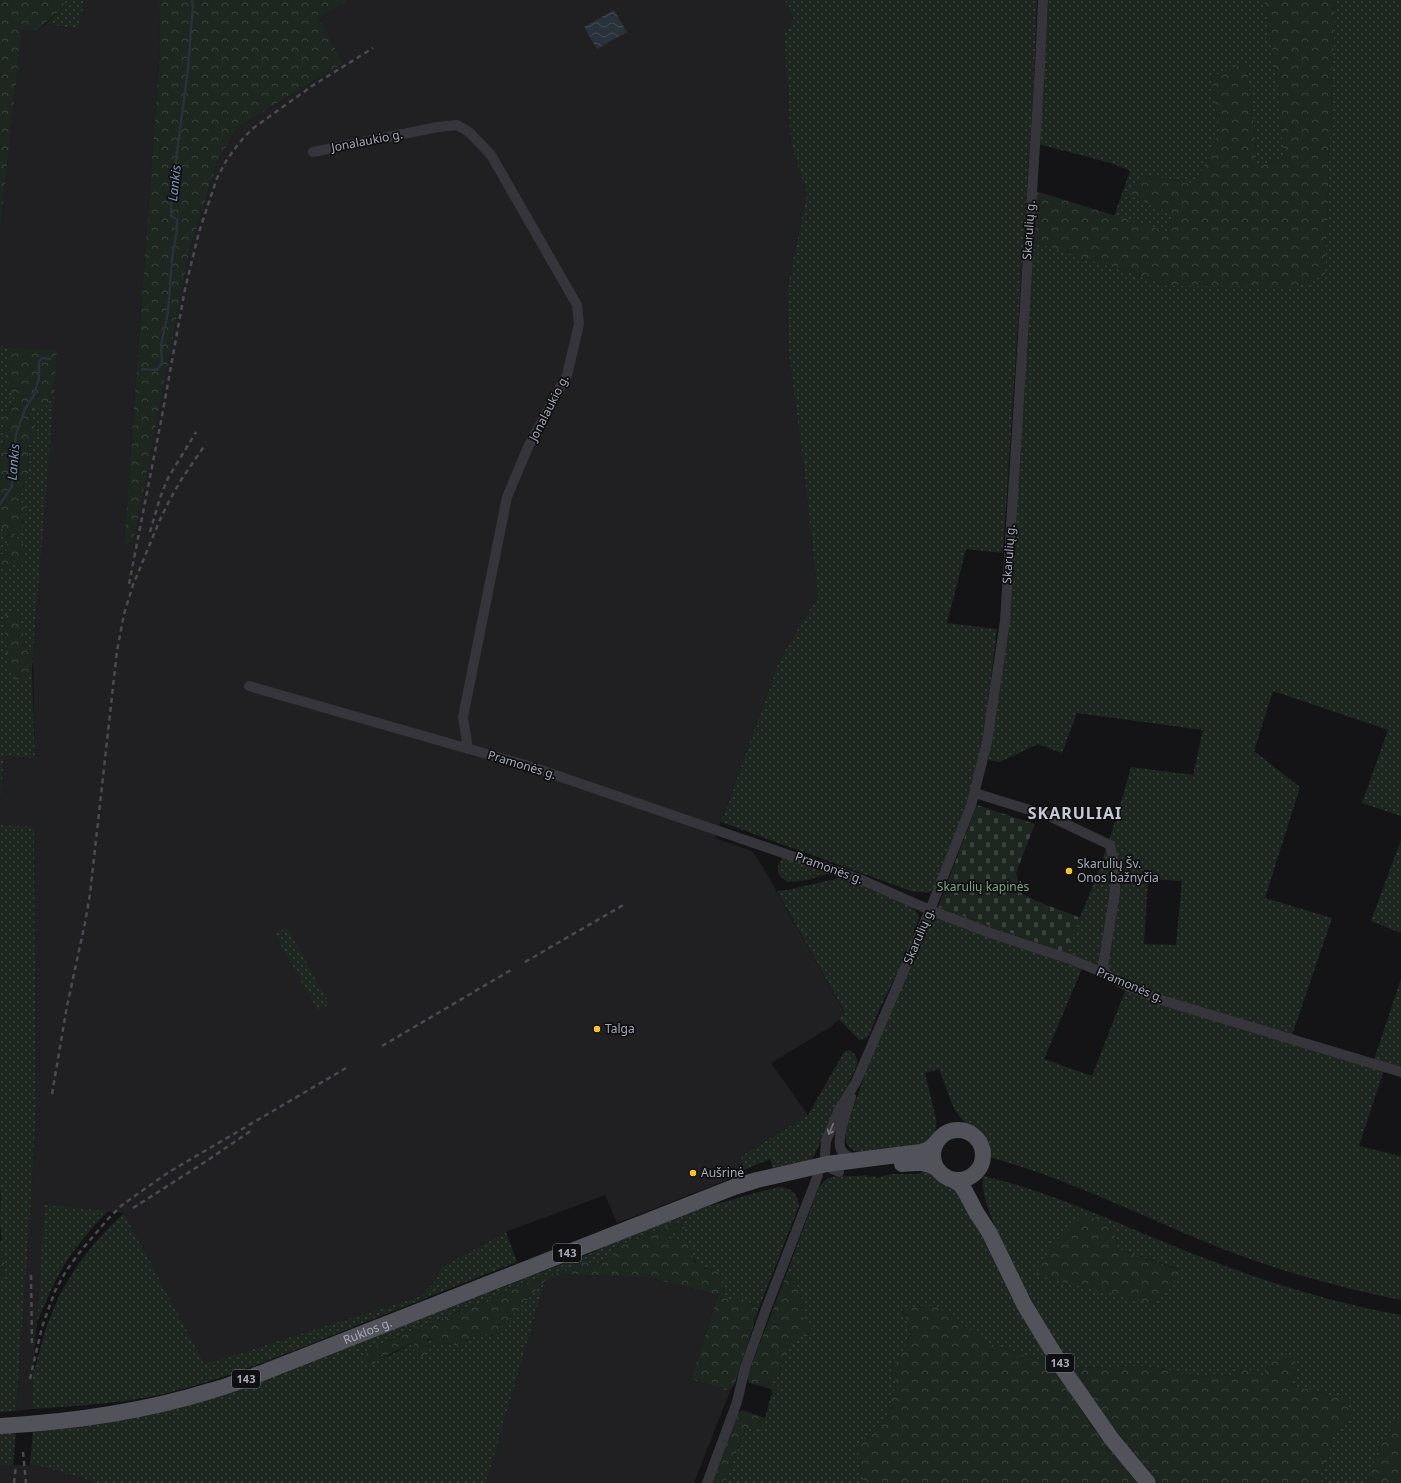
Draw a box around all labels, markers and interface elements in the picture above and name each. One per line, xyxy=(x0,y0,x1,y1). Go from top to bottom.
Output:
street label: Jonalaukio g. xyxy=(329,125,404,156)
water label: Lankis xyxy=(163,164,185,202)
street label: Skarulių g. xyxy=(1018,200,1039,260)
street label: Jonalaukio g. xyxy=(524,372,573,445)
water label: Lankis xyxy=(2,443,24,481)
street label: Skarulių g. xyxy=(998,524,1019,584)
street label: Pramonės g. xyxy=(486,746,559,783)
district label: SKARULIAI xyxy=(1028,802,1122,824)
street label: Pramonės g. xyxy=(793,847,865,888)
place label: Skarulių Šv. Onos bažnyčia xyxy=(1077,855,1159,886)
marker: Skarulių Šv. Onos bažnyčia xyxy=(1064,866,1074,876)
park label: Skarulių kapinės xyxy=(937,878,1029,895)
street label: Skarulių g. xyxy=(899,905,938,966)
street label: Pramonės g. xyxy=(1094,963,1166,1006)
place label: Talga xyxy=(605,1020,635,1037)
marker: Talga xyxy=(592,1024,602,1034)
one-way arrow xyxy=(827,1122,835,1134)
place label: Aušrinė xyxy=(701,1164,744,1181)
marker: Aušrinė xyxy=(688,1168,698,1178)
road number: 143 xyxy=(553,1244,581,1262)
street label: Ruklos g. xyxy=(341,1314,394,1348)
road number: 143 xyxy=(1046,1354,1074,1372)
road number: 143 xyxy=(232,1370,260,1388)

